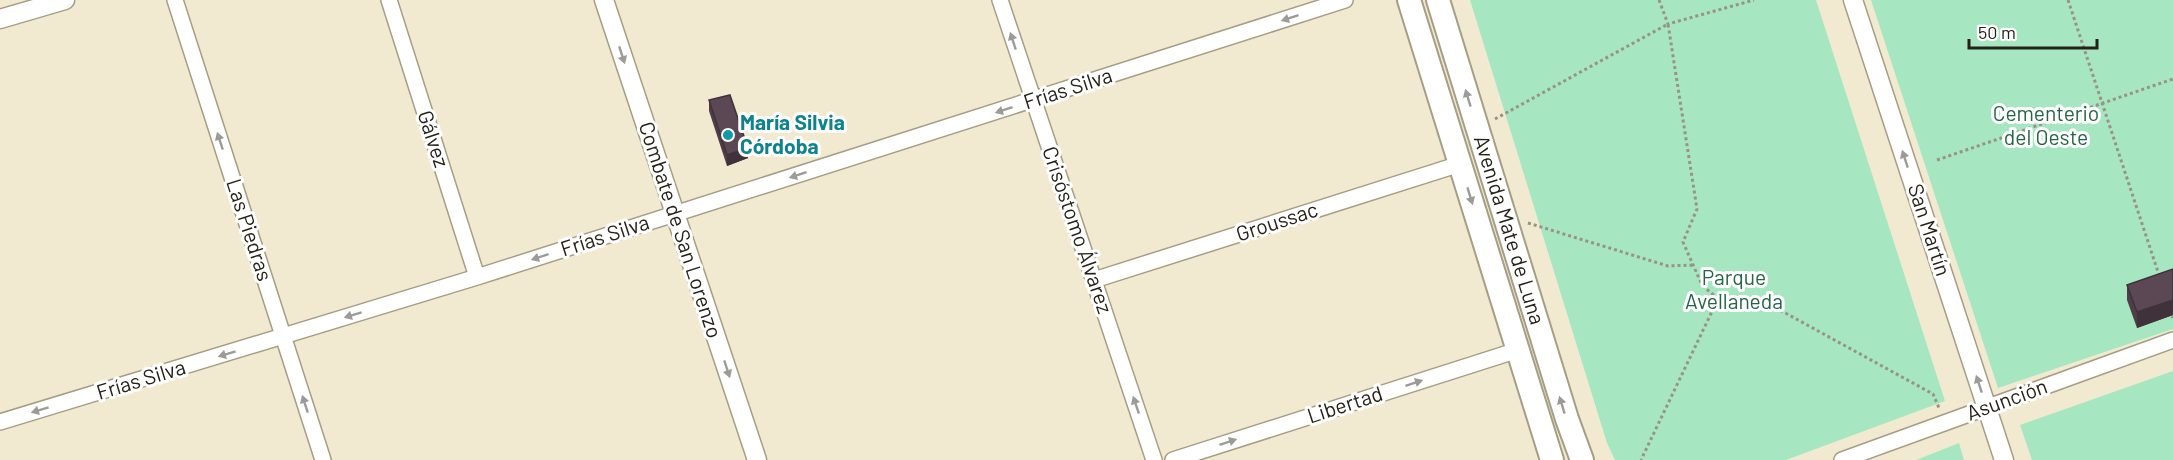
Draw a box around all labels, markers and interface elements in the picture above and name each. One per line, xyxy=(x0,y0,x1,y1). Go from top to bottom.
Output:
scale bar xyxy=(1969,12,2096,50)
one-way arrow xyxy=(1281,14,1299,23)
text: 50 m xyxy=(1978,21,2016,43)
one-way arrow xyxy=(1008,32,1018,50)
one-way arrow xyxy=(618,47,628,65)
street label: Frías Silva xyxy=(1020,62,1115,114)
one-way arrow xyxy=(1463,89,1472,107)
park label: Cementerio del Oeste xyxy=(1993,100,2099,149)
one-way arrow xyxy=(995,106,1013,115)
street label: Gálvez xyxy=(414,107,455,170)
place label: María Silvia Córdoba xyxy=(740,109,845,158)
street label: Combate de San Lorenzo xyxy=(635,118,728,341)
marker: María Silvia Córdoba xyxy=(721,128,735,142)
one-way arrow xyxy=(215,132,224,150)
street label: Avenida Mate de Luna xyxy=(1470,132,1551,327)
street label: Crisóstomo Álvarez xyxy=(1038,143,1119,316)
one-way arrow xyxy=(1900,150,1910,168)
one-way arrow xyxy=(789,171,807,180)
street label: Las Piedras xyxy=(222,175,279,284)
street label: San Martín xyxy=(1904,180,1957,279)
one-way arrow xyxy=(1466,187,1475,205)
street label: Groussac xyxy=(1232,196,1321,246)
street label: Frías Silva xyxy=(557,209,652,261)
one-way arrow xyxy=(531,253,549,262)
park label: Parque Avellaneda xyxy=(1685,264,1783,313)
one-way arrow xyxy=(344,311,362,320)
one-way arrow xyxy=(218,350,236,359)
street label: Frías Silva xyxy=(93,353,188,404)
one-way arrow xyxy=(722,360,732,378)
street label: Asunción xyxy=(1963,372,2050,425)
one-way arrow xyxy=(1974,375,1984,393)
one-way arrow xyxy=(1405,378,1423,387)
street label: Libertad xyxy=(1304,380,1385,427)
one-way arrow xyxy=(300,395,309,413)
one-way arrow xyxy=(1130,396,1140,414)
one-way arrow xyxy=(1557,396,1566,414)
one-way arrow xyxy=(31,406,49,415)
one-way arrow xyxy=(1219,437,1237,446)

